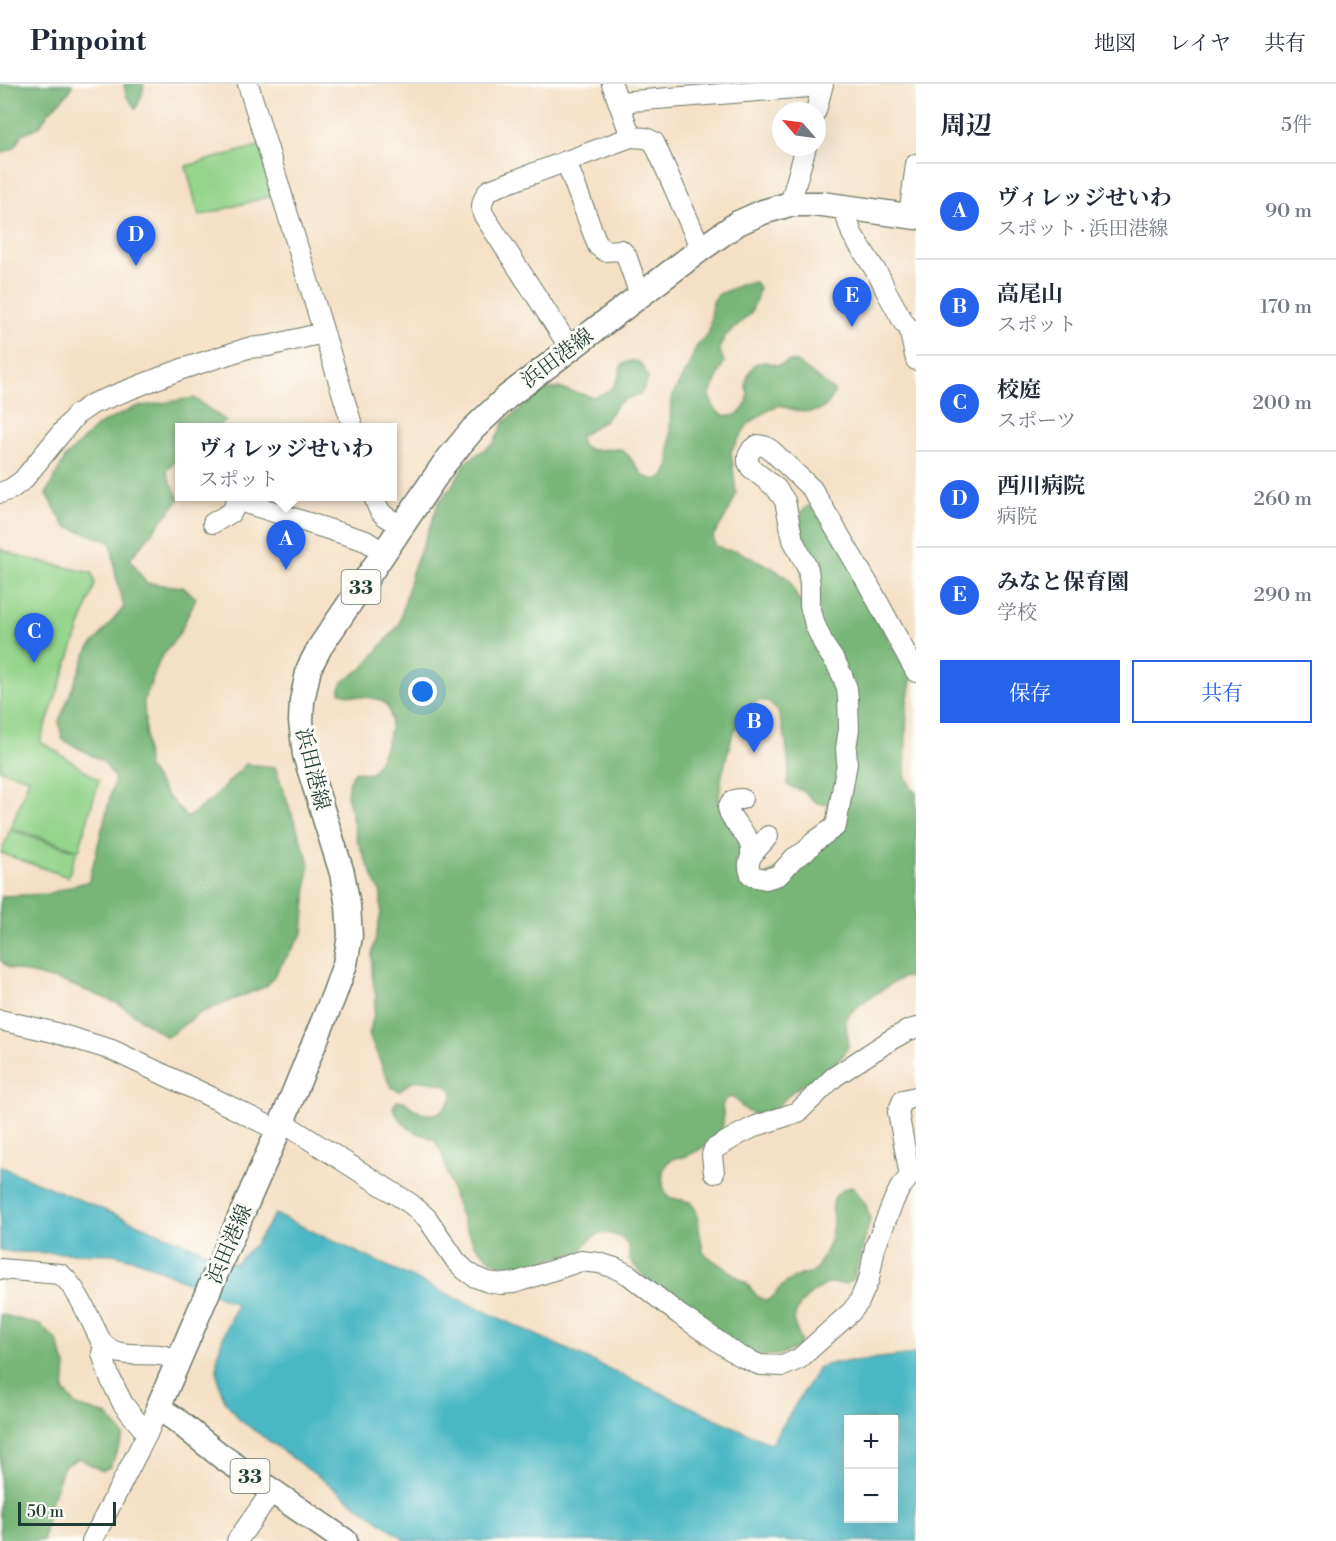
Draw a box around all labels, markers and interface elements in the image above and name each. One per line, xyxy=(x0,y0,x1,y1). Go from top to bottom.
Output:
text: Pinpoint xyxy=(30,24,146,59)
text: 地図 xyxy=(1094,31,1136,57)
text: レイヤ xyxy=(1169,31,1231,57)
text: 共有 xyxy=(1264,31,1306,57)
north arrow xyxy=(772,102,826,156)
text: 周辺 xyxy=(940,110,992,142)
text: 5件 xyxy=(1281,113,1312,138)
text: ヴィレッジせいわ xyxy=(997,185,1171,212)
text: A xyxy=(952,199,967,224)
text: 90 m xyxy=(1265,199,1312,224)
pin: D xyxy=(116,216,156,266)
text: スポット · 浜田港線 xyxy=(997,217,1169,242)
pin: E xyxy=(832,278,872,327)
text: 高尾山 xyxy=(997,281,1063,308)
text: B xyxy=(952,295,967,320)
text: 170 m xyxy=(1260,295,1312,320)
text: スポット xyxy=(997,313,1077,338)
street label: 浜田港線 xyxy=(516,323,599,394)
text: 校庭 xyxy=(997,377,1041,404)
text: C xyxy=(952,391,967,416)
text: 200 m xyxy=(1252,391,1312,416)
text: スポーツ xyxy=(997,409,1076,434)
popup xyxy=(175,423,397,501)
text: ヴィレッジせいわ xyxy=(199,436,373,463)
text: スポット xyxy=(199,468,279,493)
text: 西川病院 xyxy=(997,473,1085,500)
text: D xyxy=(952,487,967,512)
text: 260 m xyxy=(1254,487,1312,512)
text: 病院 xyxy=(997,505,1037,530)
pin: A xyxy=(266,520,306,570)
text: みなと保育園 xyxy=(997,569,1129,596)
road number: 33 xyxy=(342,570,380,604)
text: E xyxy=(953,583,966,608)
text: 290 m xyxy=(1254,583,1312,608)
text: 学校 xyxy=(997,601,1037,626)
pin: C xyxy=(15,614,54,663)
button: 保存 xyxy=(940,660,1120,723)
button: 共有 xyxy=(1132,660,1312,723)
your location xyxy=(408,677,437,706)
pin: B xyxy=(734,704,774,753)
street label: 浜田港線 xyxy=(289,725,335,813)
street label: 浜田港線 xyxy=(202,1201,258,1288)
map controls xyxy=(844,1415,898,1523)
button: + xyxy=(844,1415,898,1469)
road number: 33 xyxy=(230,1459,270,1493)
button: − xyxy=(844,1469,898,1523)
scale bar xyxy=(18,1499,116,1526)
text: 50 m xyxy=(27,1502,64,1522)

